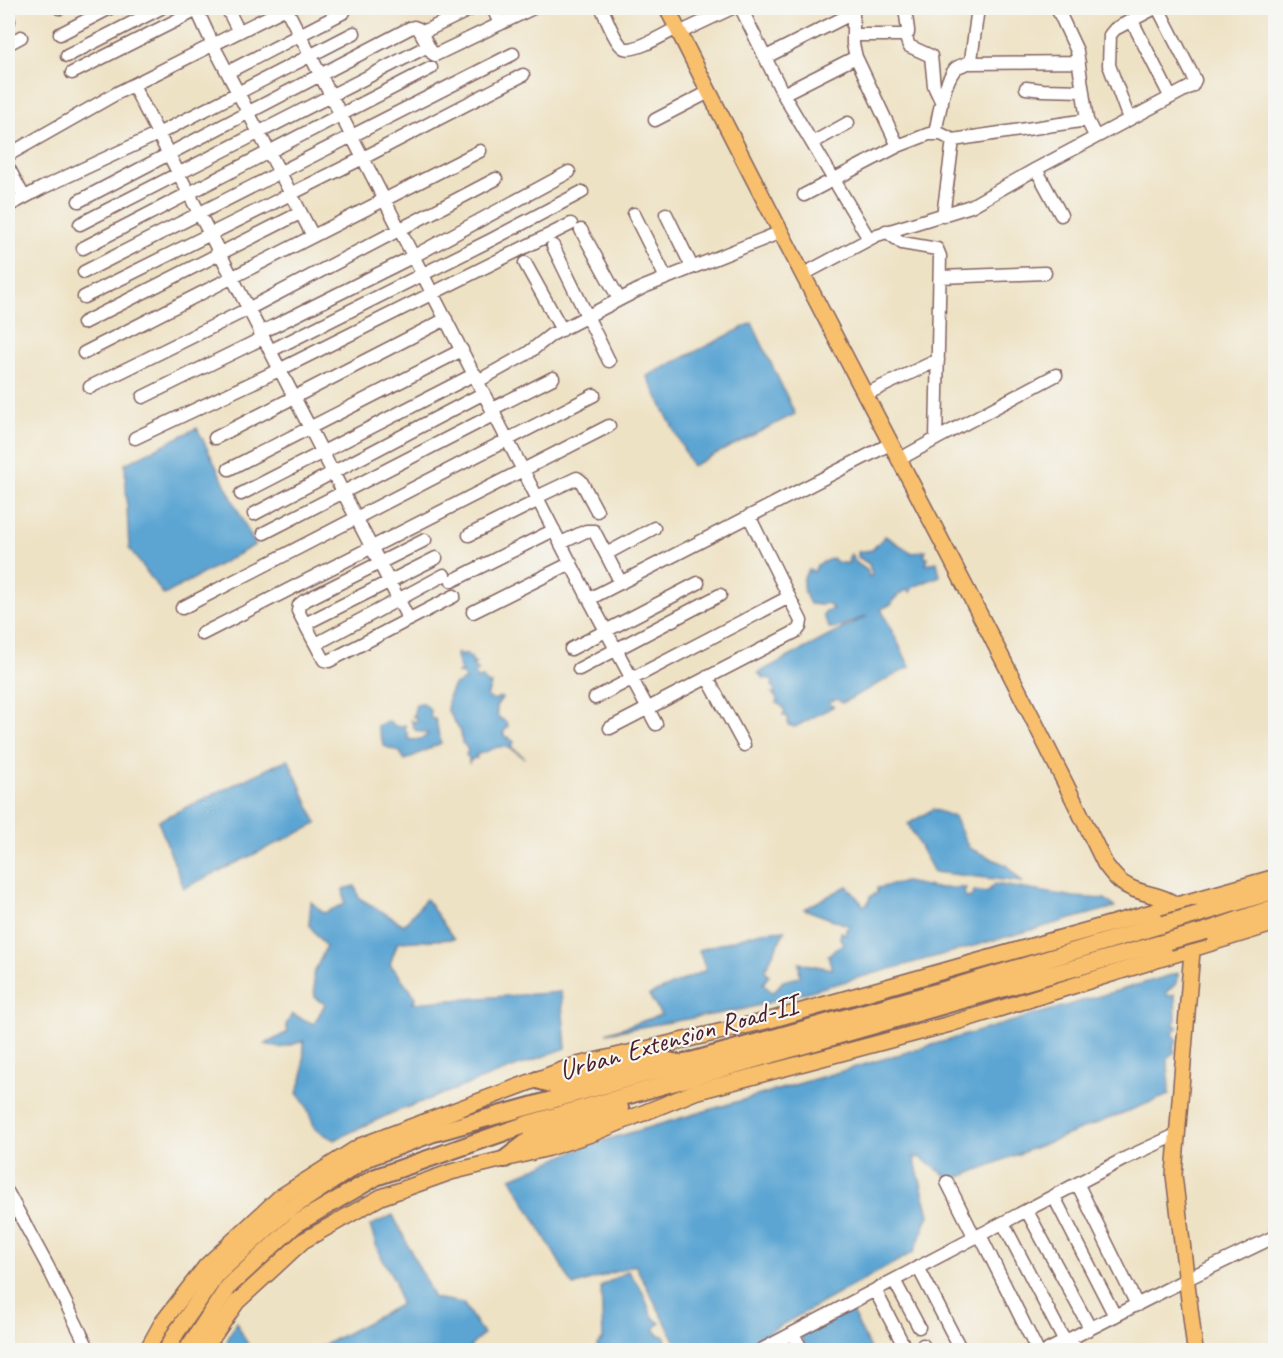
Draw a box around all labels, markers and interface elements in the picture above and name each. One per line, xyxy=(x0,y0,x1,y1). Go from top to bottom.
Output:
street label: Urban Extension Road-II xyxy=(555,985,807,1088)

